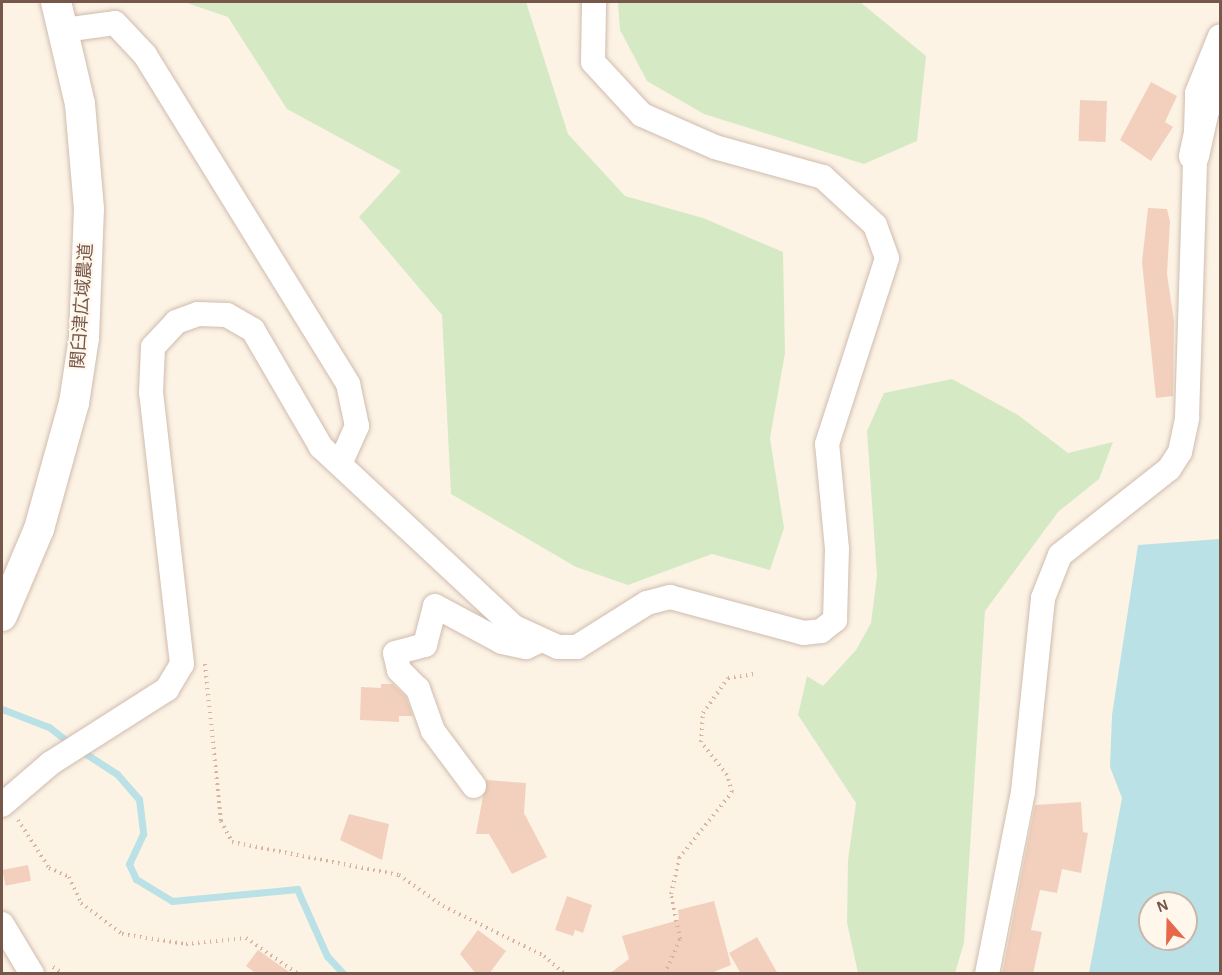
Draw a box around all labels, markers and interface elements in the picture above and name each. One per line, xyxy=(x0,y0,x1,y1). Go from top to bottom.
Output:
street label: 関臼津広域農道 xyxy=(68,242,98,370)
north arrow xyxy=(1138,891,1198,951)
text: N xyxy=(1155,897,1170,915)

